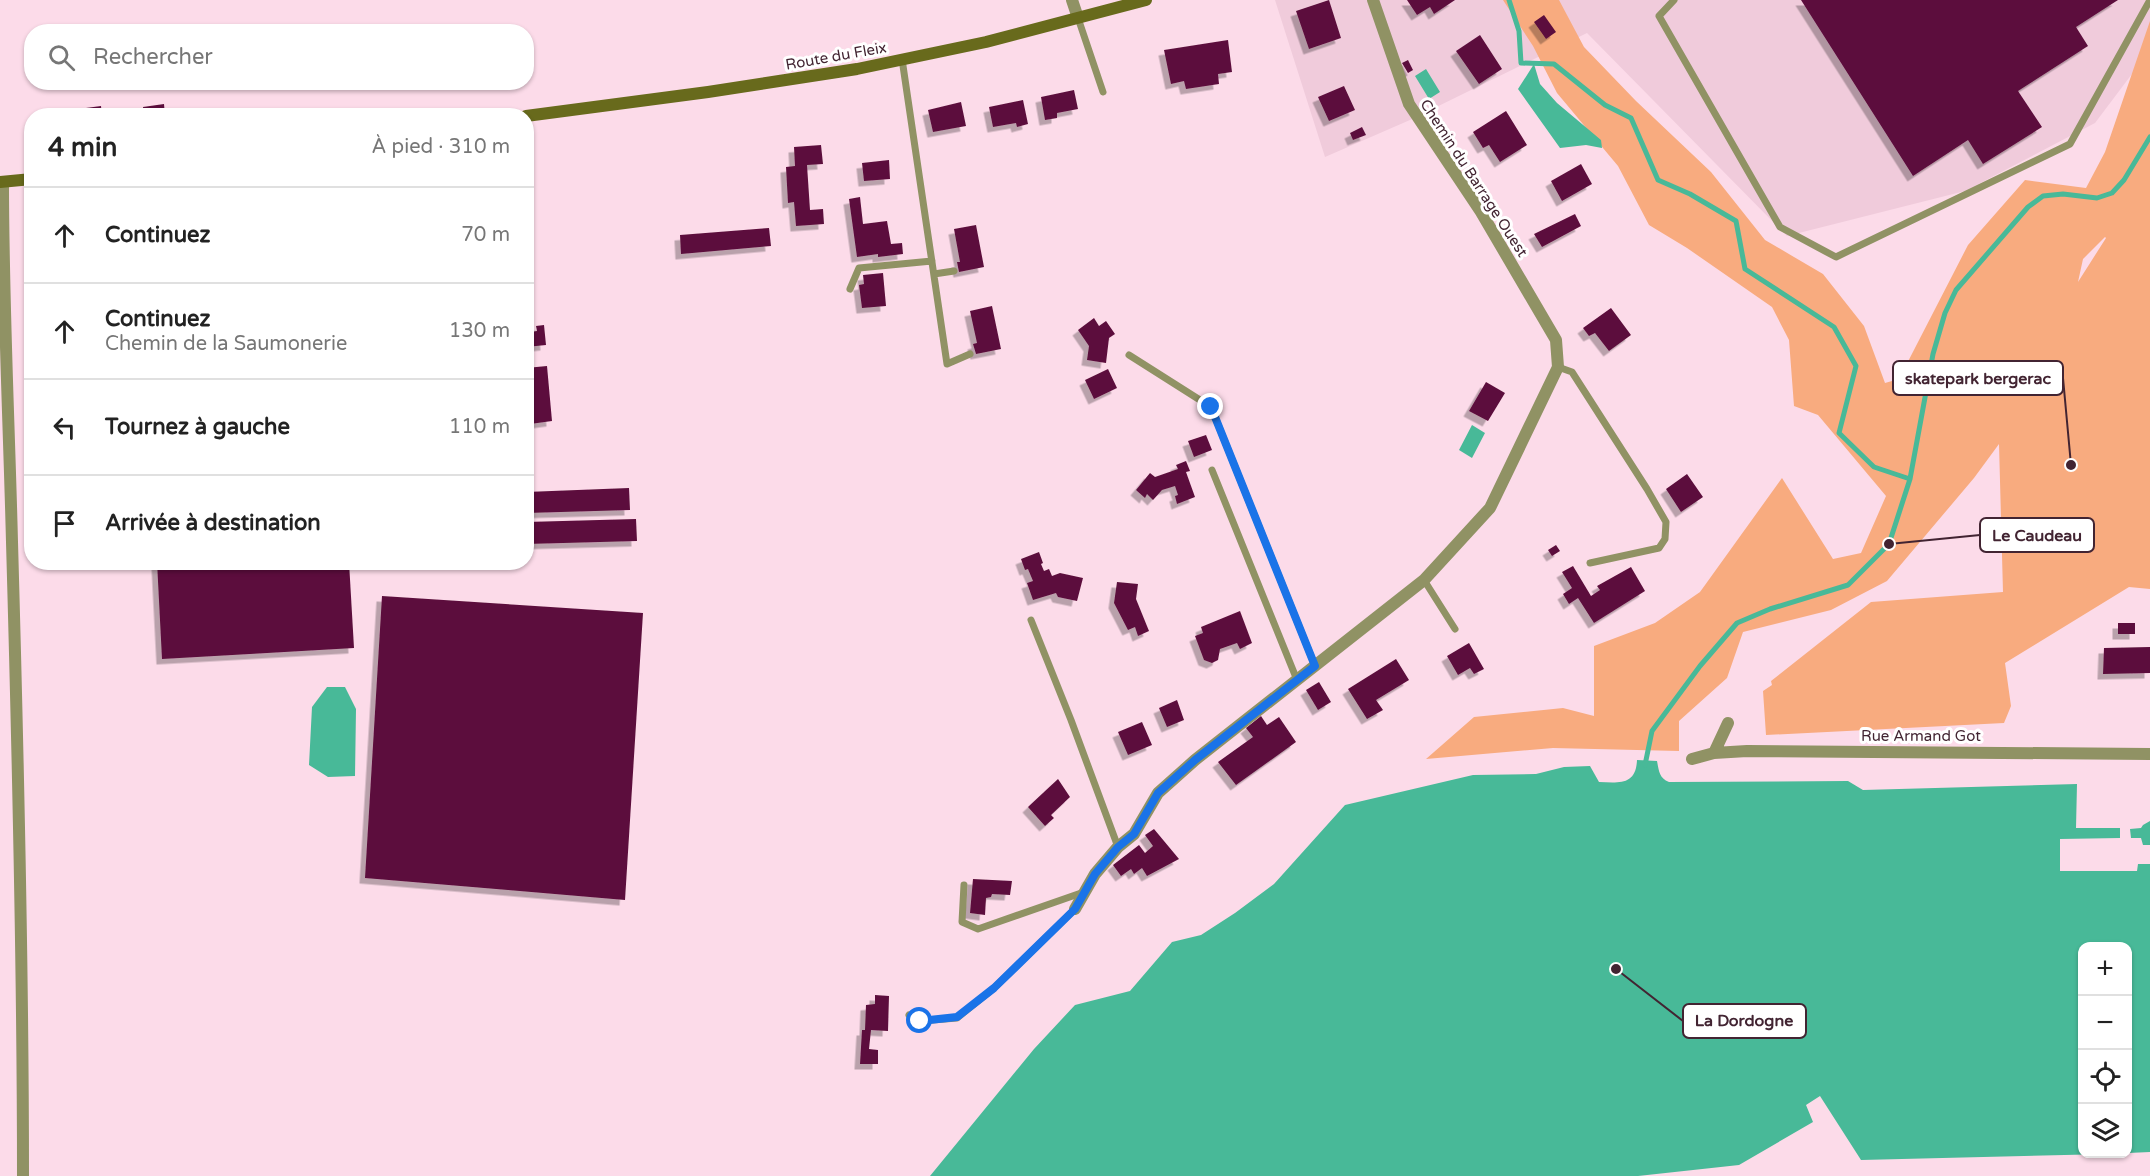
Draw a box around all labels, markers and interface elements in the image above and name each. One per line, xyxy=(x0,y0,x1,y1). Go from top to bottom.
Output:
search box xyxy=(24,24,534,90)
street label: Route du Fleix xyxy=(784,38,888,74)
icon: search xyxy=(45,41,78,74)
text: Rechercher xyxy=(93,44,213,70)
street label: Chemin du Barrage Ouest xyxy=(1416,96,1532,260)
text: 4 min xyxy=(48,132,117,163)
text: À pied · 310 m xyxy=(372,135,510,159)
icon: ahead xyxy=(48,219,81,252)
text: Continuez xyxy=(105,222,210,248)
text: 70 m xyxy=(461,223,510,247)
text: Continuez xyxy=(105,306,210,332)
icon: ahead xyxy=(48,315,81,348)
text: 130 m xyxy=(449,319,510,343)
text: Chemin de la Saumonerie xyxy=(105,332,347,356)
callout: skatepark bergerac xyxy=(1893,361,2063,395)
text: skatepark bergerac xyxy=(1905,369,2051,389)
route end xyxy=(1197,393,1223,419)
icon: left xyxy=(48,411,81,444)
text: Tournez à gauche xyxy=(105,414,290,440)
text: 110 m xyxy=(449,415,510,439)
icon: arrive xyxy=(48,507,81,540)
text: Arrivée à destination xyxy=(105,510,321,536)
callout: Le Caudeau xyxy=(1980,518,2094,552)
text: Le Caudeau xyxy=(1992,526,2082,546)
street label: Rue Armand Got xyxy=(1861,727,1981,745)
map controls xyxy=(2078,942,2132,1158)
button: + xyxy=(2078,942,2132,996)
button: − xyxy=(2078,996,2132,1050)
callout: La Dordogne xyxy=(1683,1004,1806,1038)
route start xyxy=(906,1007,932,1033)
text: La Dordogne xyxy=(1695,1011,1793,1031)
button: locate xyxy=(2078,1050,2132,1104)
button: layers xyxy=(2078,1104,2132,1158)

